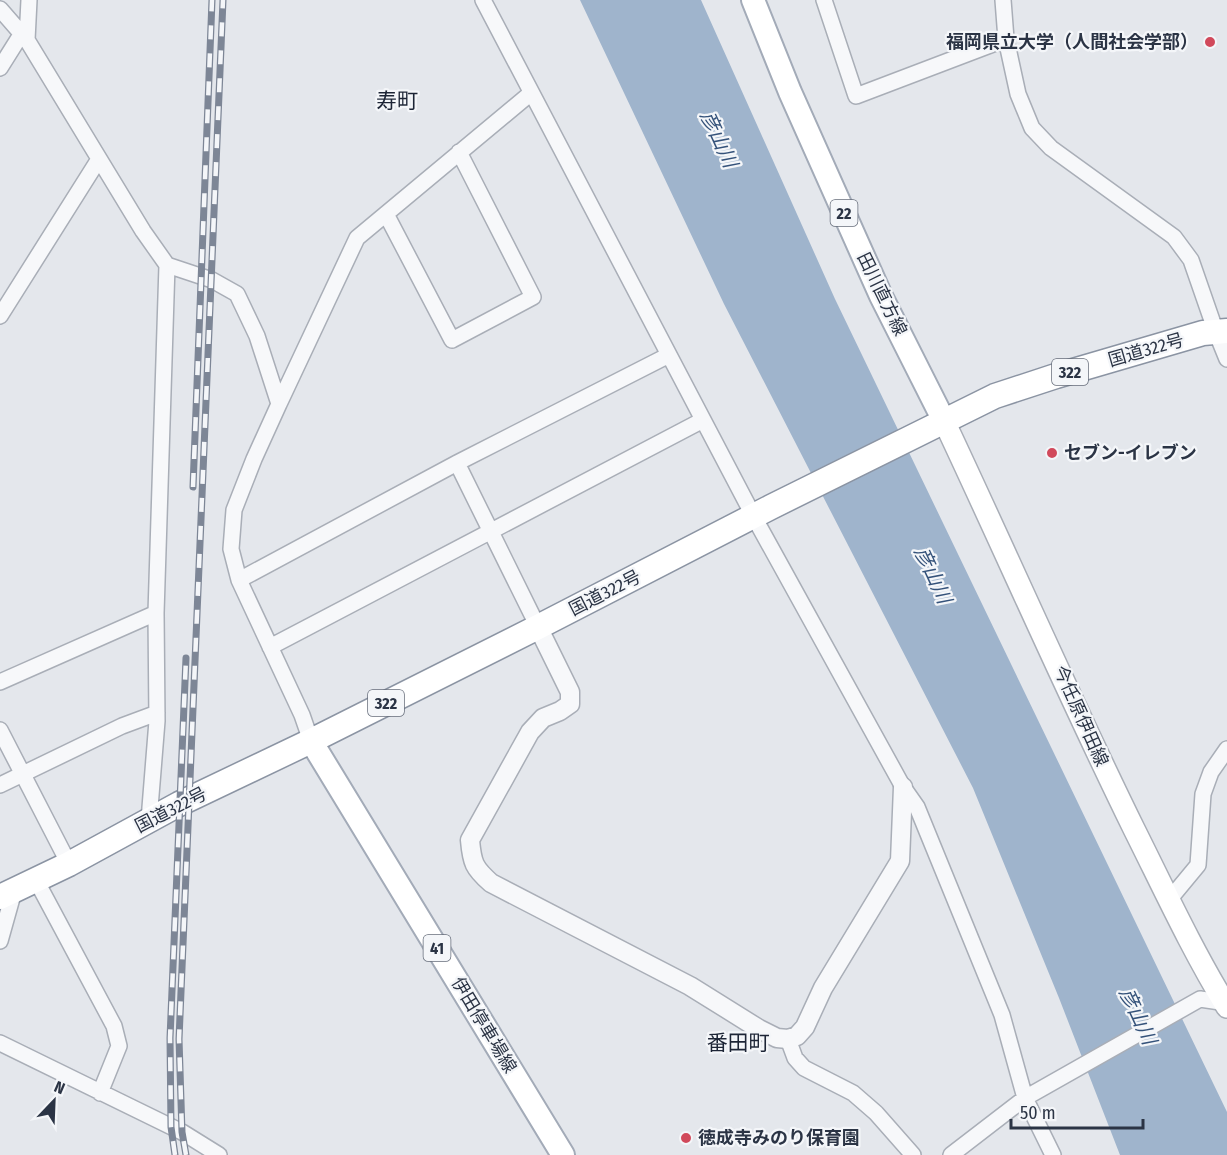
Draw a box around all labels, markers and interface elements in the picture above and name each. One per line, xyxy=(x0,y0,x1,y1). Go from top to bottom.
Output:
place label: 福岡県立大学（人間社会学部） xyxy=(946,31,1198,53)
marker: 福岡県立大学（人間社会学部） xyxy=(1203,35,1217,49)
district label: 寿町 xyxy=(376,88,418,114)
water label: 彦山川 xyxy=(695,107,743,173)
road number: 22 xyxy=(830,200,858,226)
street label: 田川直方線 xyxy=(852,249,912,339)
street label: 国道322号 xyxy=(1106,329,1186,371)
road number: 322 xyxy=(1052,359,1088,385)
place label: セブン-イレブン xyxy=(1064,442,1197,464)
marker: セブン-イレブン xyxy=(1045,446,1059,460)
water label: 彦山川 xyxy=(909,543,957,609)
street label: 国道322号 xyxy=(565,566,645,620)
street label: 今任原伊田線 xyxy=(1049,662,1113,770)
road number: 322 xyxy=(368,690,404,716)
street label: 国道322号 xyxy=(131,783,211,837)
road number: 41 xyxy=(424,935,450,961)
street label: 伊田停車場線 xyxy=(447,973,521,1077)
water label: 彦山川 xyxy=(1114,984,1162,1050)
district label: 番田町 xyxy=(707,1030,770,1056)
north arrow xyxy=(24,1071,84,1131)
text: N xyxy=(52,1077,68,1098)
scale bar xyxy=(1011,1092,1143,1130)
text: 50 m xyxy=(1020,1102,1056,1124)
place label: 徳成寺みのり保育園 xyxy=(698,1127,860,1149)
marker: 徳成寺みのり保育園 xyxy=(679,1131,693,1145)

